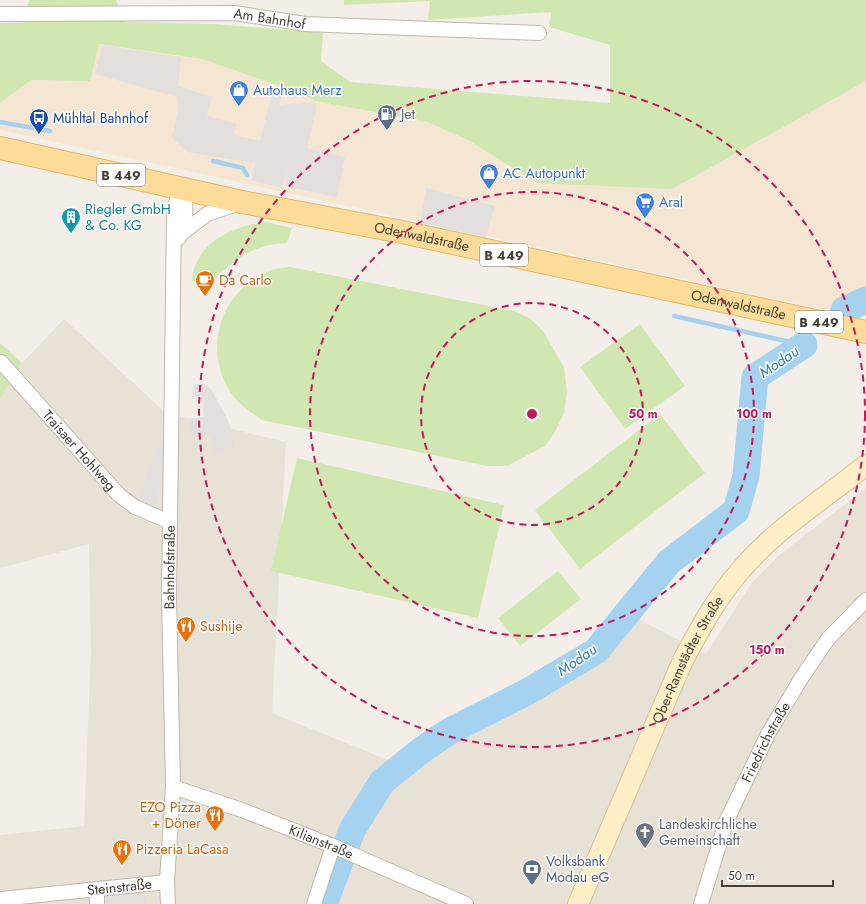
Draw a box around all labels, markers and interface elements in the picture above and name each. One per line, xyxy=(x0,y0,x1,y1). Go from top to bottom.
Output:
street label: Am Bahnhof xyxy=(232,3,308,34)
shop icon: Autohaus Merz xyxy=(228,79,250,107)
place label: Autohaus Merz xyxy=(253,80,342,100)
fuel station icon: Jet xyxy=(376,103,398,131)
place label: Jet xyxy=(399,104,416,124)
bus stop icon: Mühltal Bahnhof xyxy=(28,107,50,135)
place label: Mühltal Bahnhof xyxy=(53,108,149,128)
shop icon: AC Autopunkt xyxy=(478,162,500,190)
place label: AC Autopunkt xyxy=(503,163,586,183)
road number: B 449 xyxy=(97,164,145,186)
supermarket icon: Aral xyxy=(634,191,656,219)
place label: Aral xyxy=(659,192,683,212)
place label: Riegler GmbH & Co. KG xyxy=(85,199,171,235)
building icon: Riegler GmbH & Co. KG xyxy=(60,206,82,234)
street label: Odenwaldstraße xyxy=(373,217,471,256)
road number: B 449 xyxy=(480,244,528,266)
cafe icon: Da Carlo xyxy=(194,269,216,297)
place label: Da Carlo xyxy=(219,270,272,290)
street label: Odenwaldstraße xyxy=(689,285,788,324)
road number: B 449 xyxy=(795,311,843,333)
water label: Modau xyxy=(755,340,804,383)
street label: Traisaer Hohlweg xyxy=(38,405,121,495)
text: 50 m xyxy=(628,405,658,423)
text: 100 m xyxy=(736,405,772,423)
centre of rings xyxy=(525,407,539,421)
street label: Bahnhofstraße xyxy=(159,525,180,609)
street label: Ober-Ramstädter Straße xyxy=(647,592,728,726)
restaurant icon: Sushije xyxy=(175,615,197,643)
place label: Sushije xyxy=(200,616,242,636)
water label: Modau xyxy=(553,638,602,681)
text: 150 m xyxy=(749,641,785,659)
street label: Friedrichstraße xyxy=(736,698,795,786)
place label: EZO Pizza + Döner xyxy=(140,797,201,833)
restaurant icon: EZO Pizza + Döner xyxy=(204,804,226,832)
place label: Landeskirchliche Gemeinschaft xyxy=(659,814,757,850)
street label: Kilianstraße xyxy=(286,820,357,864)
church icon: Landeskirchliche Gemeinschaft xyxy=(634,821,656,849)
restaurant icon: Pizzeria LaCasa xyxy=(111,838,133,866)
place label: Pizzeria LaCasa xyxy=(136,839,229,859)
place label: Volksbank Modau eG xyxy=(546,851,609,887)
bank icon: Volksbank Modau eG xyxy=(521,858,543,886)
scale bar xyxy=(722,862,833,888)
text: 50 m xyxy=(728,867,755,885)
street label: Steinstraße xyxy=(86,874,153,900)

